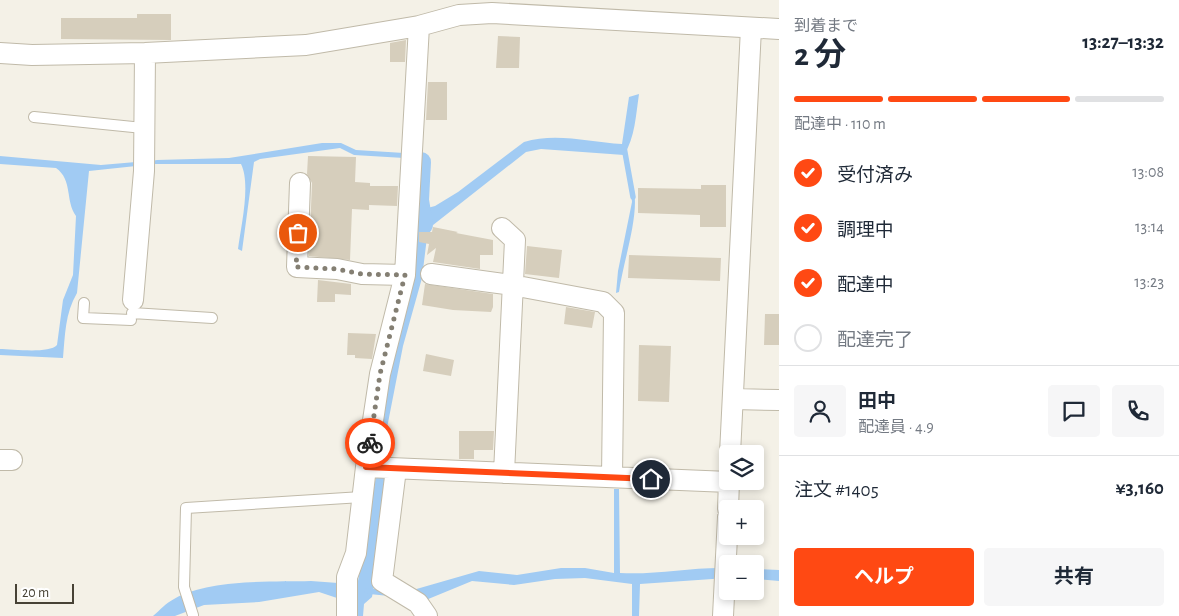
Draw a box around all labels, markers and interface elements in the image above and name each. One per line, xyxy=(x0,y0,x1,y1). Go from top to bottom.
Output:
text: 到着まで xyxy=(794,18,858,34)
text: 13:27–13:32 xyxy=(1082,33,1164,52)
text: 2 分 xyxy=(794,39,846,71)
text: 配達中 · 110 m xyxy=(794,116,886,132)
icon: check xyxy=(794,159,822,187)
text: 13:08 xyxy=(1132,164,1164,180)
text: 受付済み xyxy=(837,166,913,185)
pin xyxy=(277,212,319,254)
icon: check xyxy=(794,214,822,242)
icon: bag xyxy=(284,219,312,247)
text: 13:14 xyxy=(1135,219,1164,235)
text: 調理中 xyxy=(837,221,894,240)
icon: check xyxy=(794,269,822,297)
text: 13:23 xyxy=(1134,274,1164,290)
text: 配達中 xyxy=(837,276,894,295)
text: 配達完了 xyxy=(837,331,913,350)
button: person xyxy=(794,385,846,437)
button: chat xyxy=(1048,385,1100,437)
button: phone xyxy=(1112,385,1164,437)
text: 田中 xyxy=(858,392,896,411)
courier xyxy=(345,418,395,468)
text: 配達員 · 4.9 xyxy=(858,419,934,435)
icon: bike xyxy=(356,429,384,457)
map controls xyxy=(719,445,764,600)
button: layers xyxy=(719,445,764,490)
pin xyxy=(630,458,672,500)
icon: home xyxy=(637,465,665,493)
text: ¥3,160 xyxy=(1116,479,1164,498)
text: 注文 #1405 xyxy=(794,481,879,500)
button: + xyxy=(719,500,764,545)
button: ヘルプ xyxy=(794,548,974,606)
button: 共有 xyxy=(984,548,1164,606)
button: − xyxy=(719,555,764,600)
scale bar xyxy=(15,581,74,604)
text: 20 m xyxy=(22,586,49,600)

